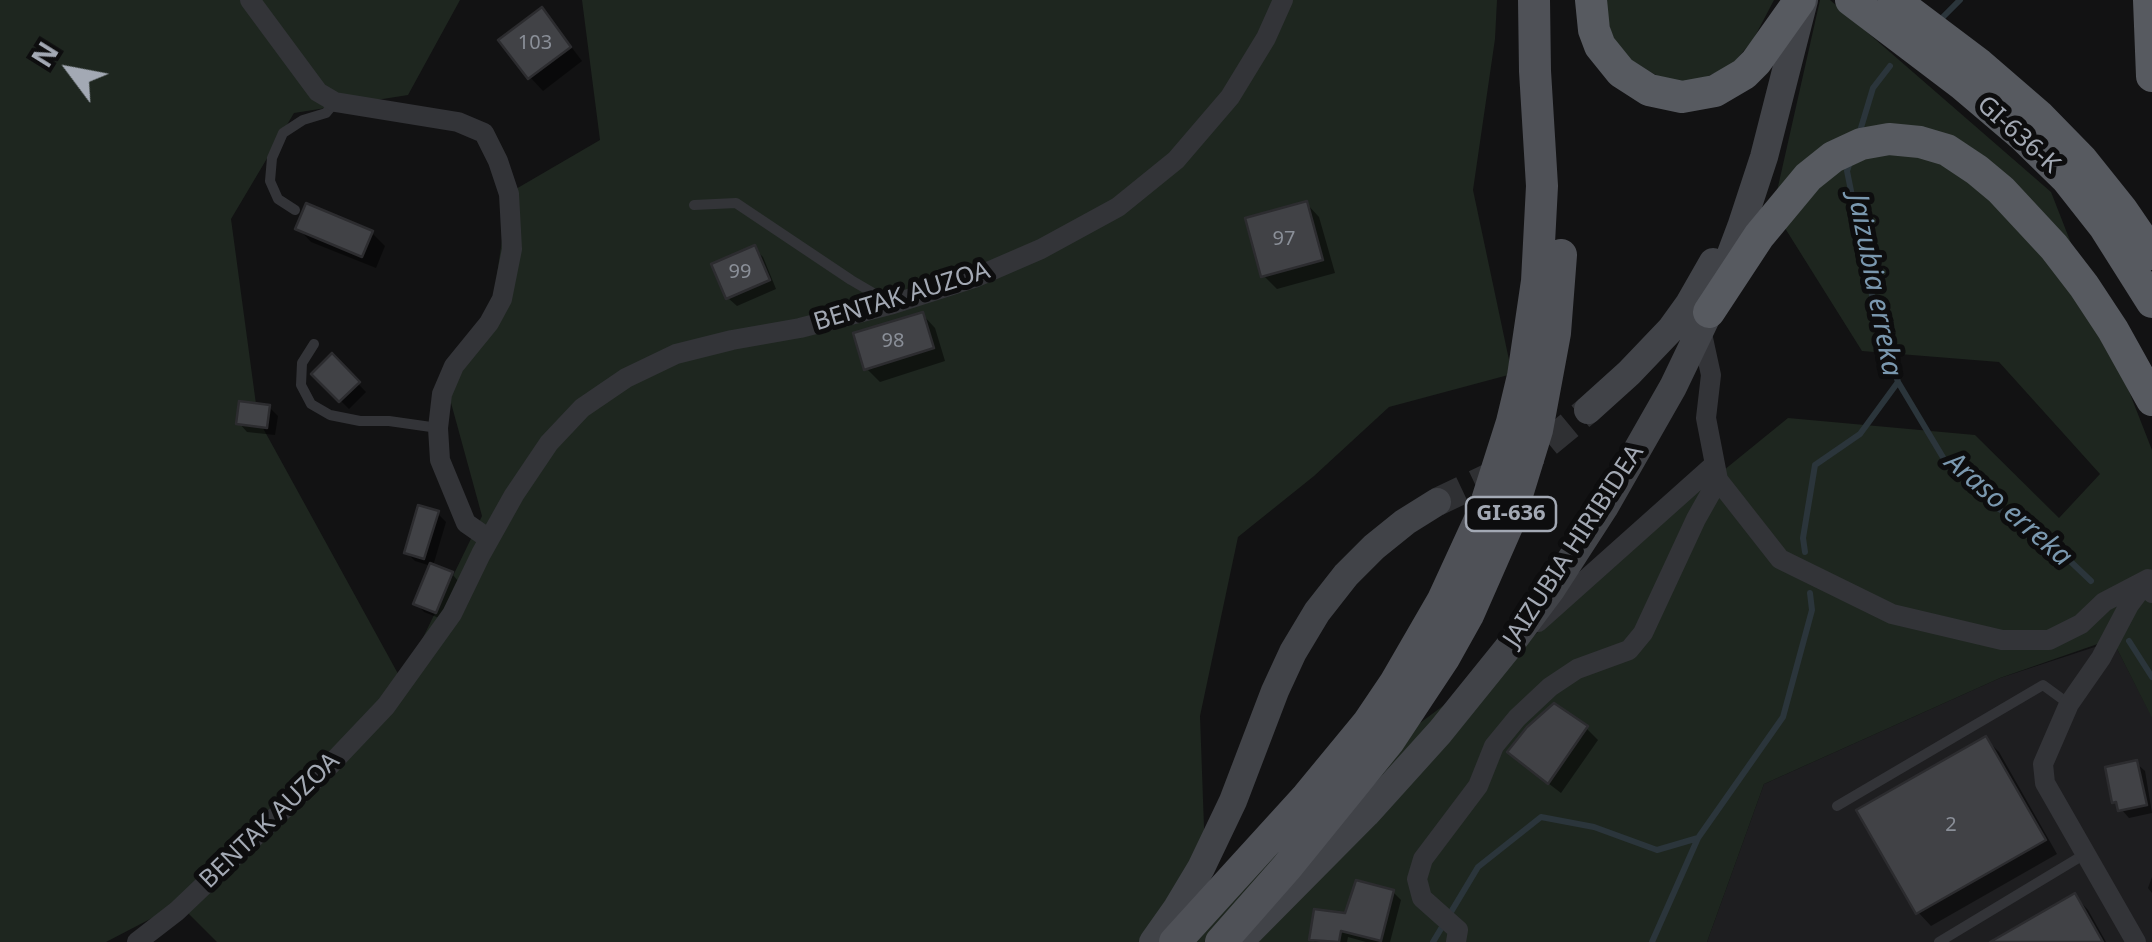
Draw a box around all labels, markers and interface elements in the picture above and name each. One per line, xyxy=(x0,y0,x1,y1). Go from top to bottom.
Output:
north arrow xyxy=(20,20,120,120)
house number: 103 xyxy=(518,31,552,55)
text: N xyxy=(22,34,67,74)
street label: GI-636-K xyxy=(1970,90,2066,180)
water label: Jaizubia erreka xyxy=(1840,191,1908,379)
house number: 97 xyxy=(1273,227,1295,251)
street label: BENTAK AUZOA xyxy=(810,256,994,338)
house number: 99 xyxy=(729,260,751,284)
house number: 98 xyxy=(882,329,904,353)
street label: JAIZUBIA HIRIBIDEA xyxy=(1497,439,1651,653)
water label: Araso erreka xyxy=(1938,446,2078,574)
road number: GI-636 xyxy=(1466,497,1556,531)
street label: BENTAK AUZOA xyxy=(194,747,346,895)
house number: 2 xyxy=(1945,813,1957,837)

